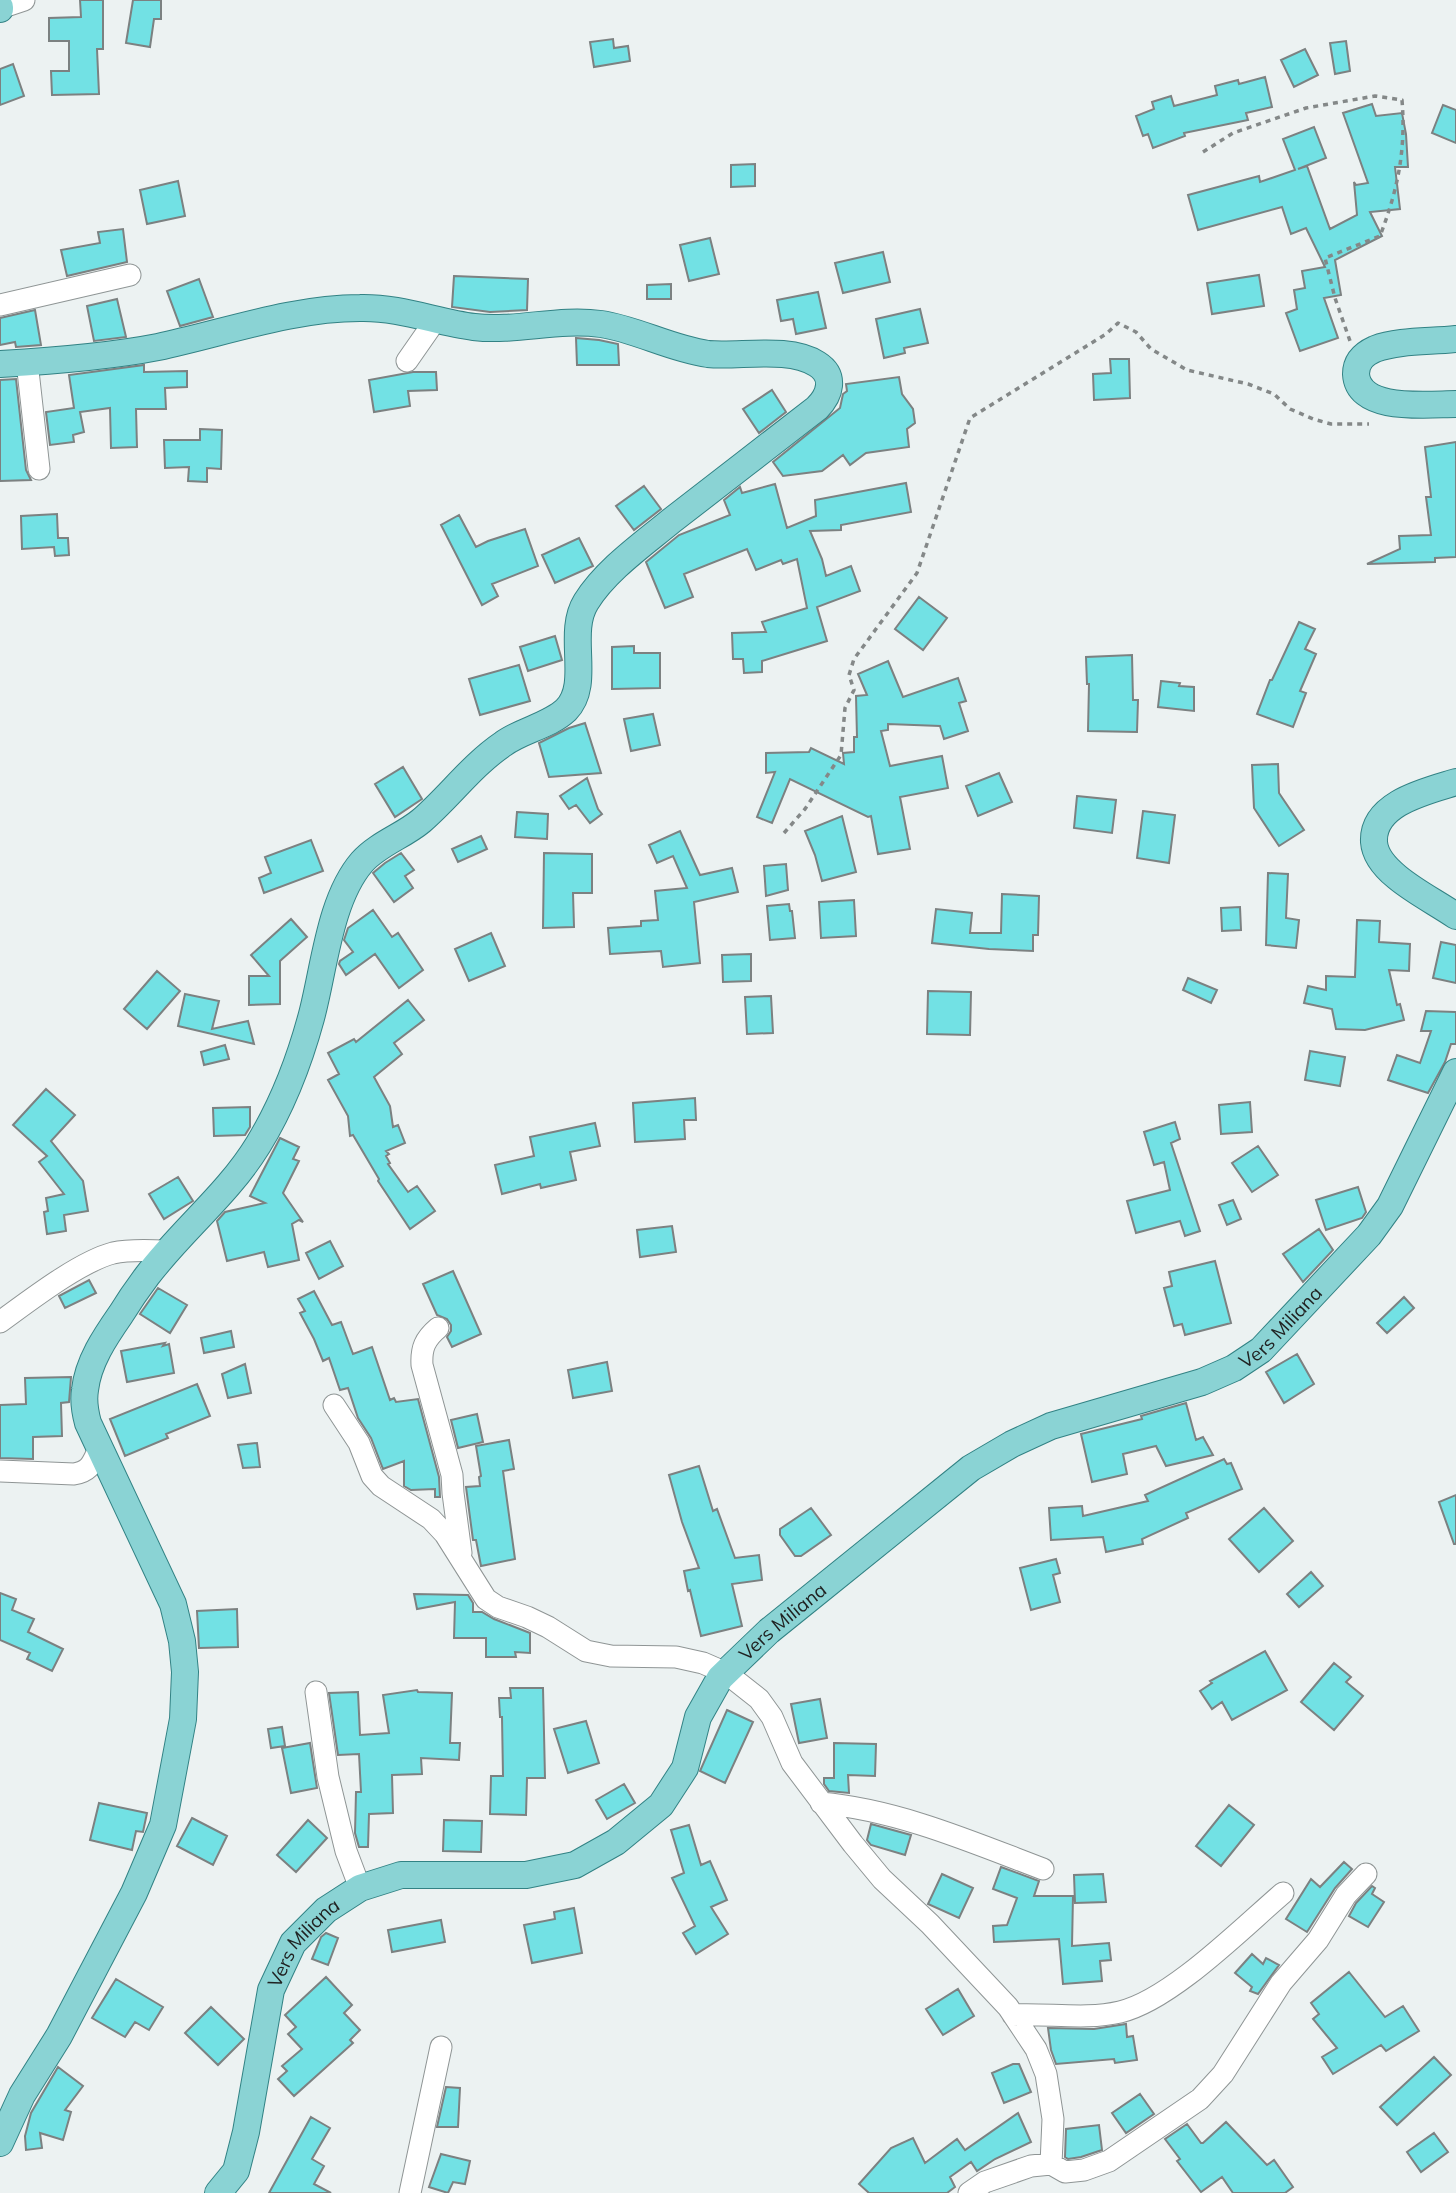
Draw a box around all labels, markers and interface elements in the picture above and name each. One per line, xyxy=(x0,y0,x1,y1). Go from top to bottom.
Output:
street label: Vers Miliana xyxy=(1234,1281,1327,1373)
street label: Vers Miliana xyxy=(734,1578,831,1666)
street label: Vers Miliana xyxy=(262,1893,344,1991)

